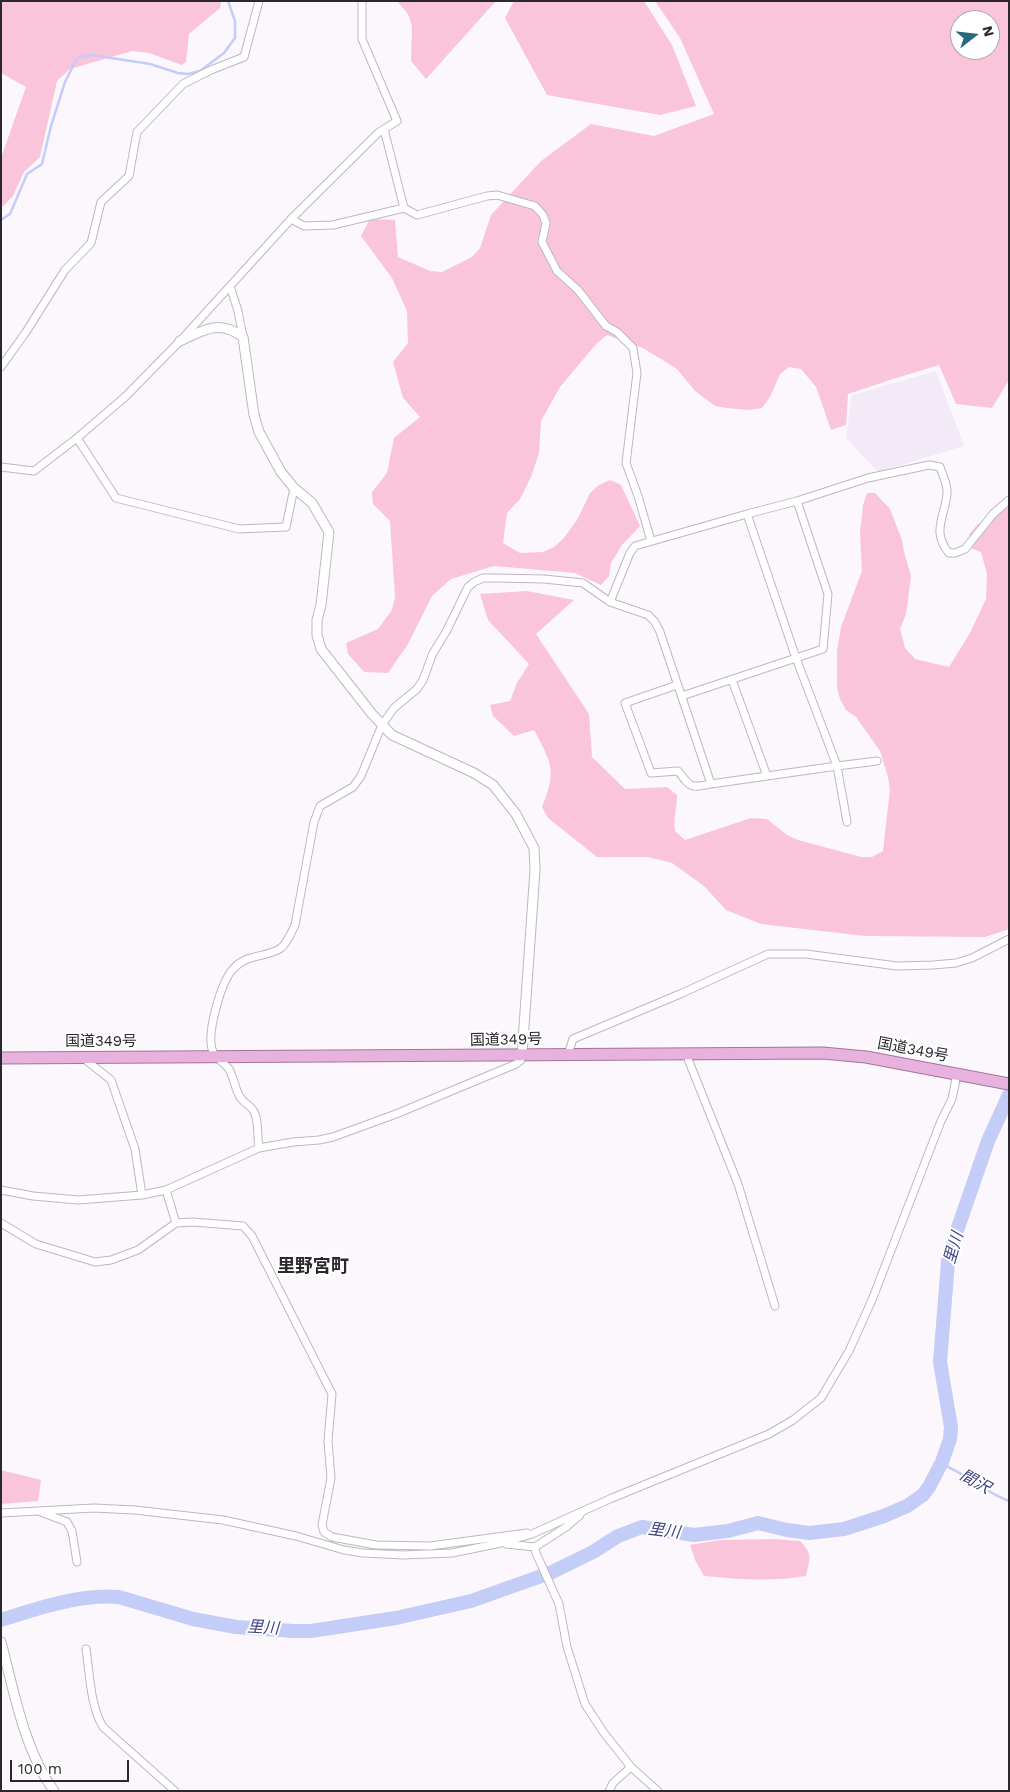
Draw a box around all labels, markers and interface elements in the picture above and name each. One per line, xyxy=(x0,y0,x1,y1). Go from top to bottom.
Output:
north arrow xyxy=(950,10,1000,60)
text: N xyxy=(979,24,998,38)
street label: 国道349号 xyxy=(470,1030,542,1050)
street label: 国道349号 xyxy=(65,1033,137,1051)
street label: 国道349号 xyxy=(876,1034,950,1066)
water label: 里川 xyxy=(940,1230,968,1266)
district label: 里野宮町 xyxy=(277,1256,349,1278)
water label: 間沢 xyxy=(956,1466,994,1498)
water label: 里川 xyxy=(647,1520,681,1542)
water label: 里川 xyxy=(247,1618,279,1638)
scale bar xyxy=(12,1750,131,1782)
text: 100 m xyxy=(18,1760,62,1778)

